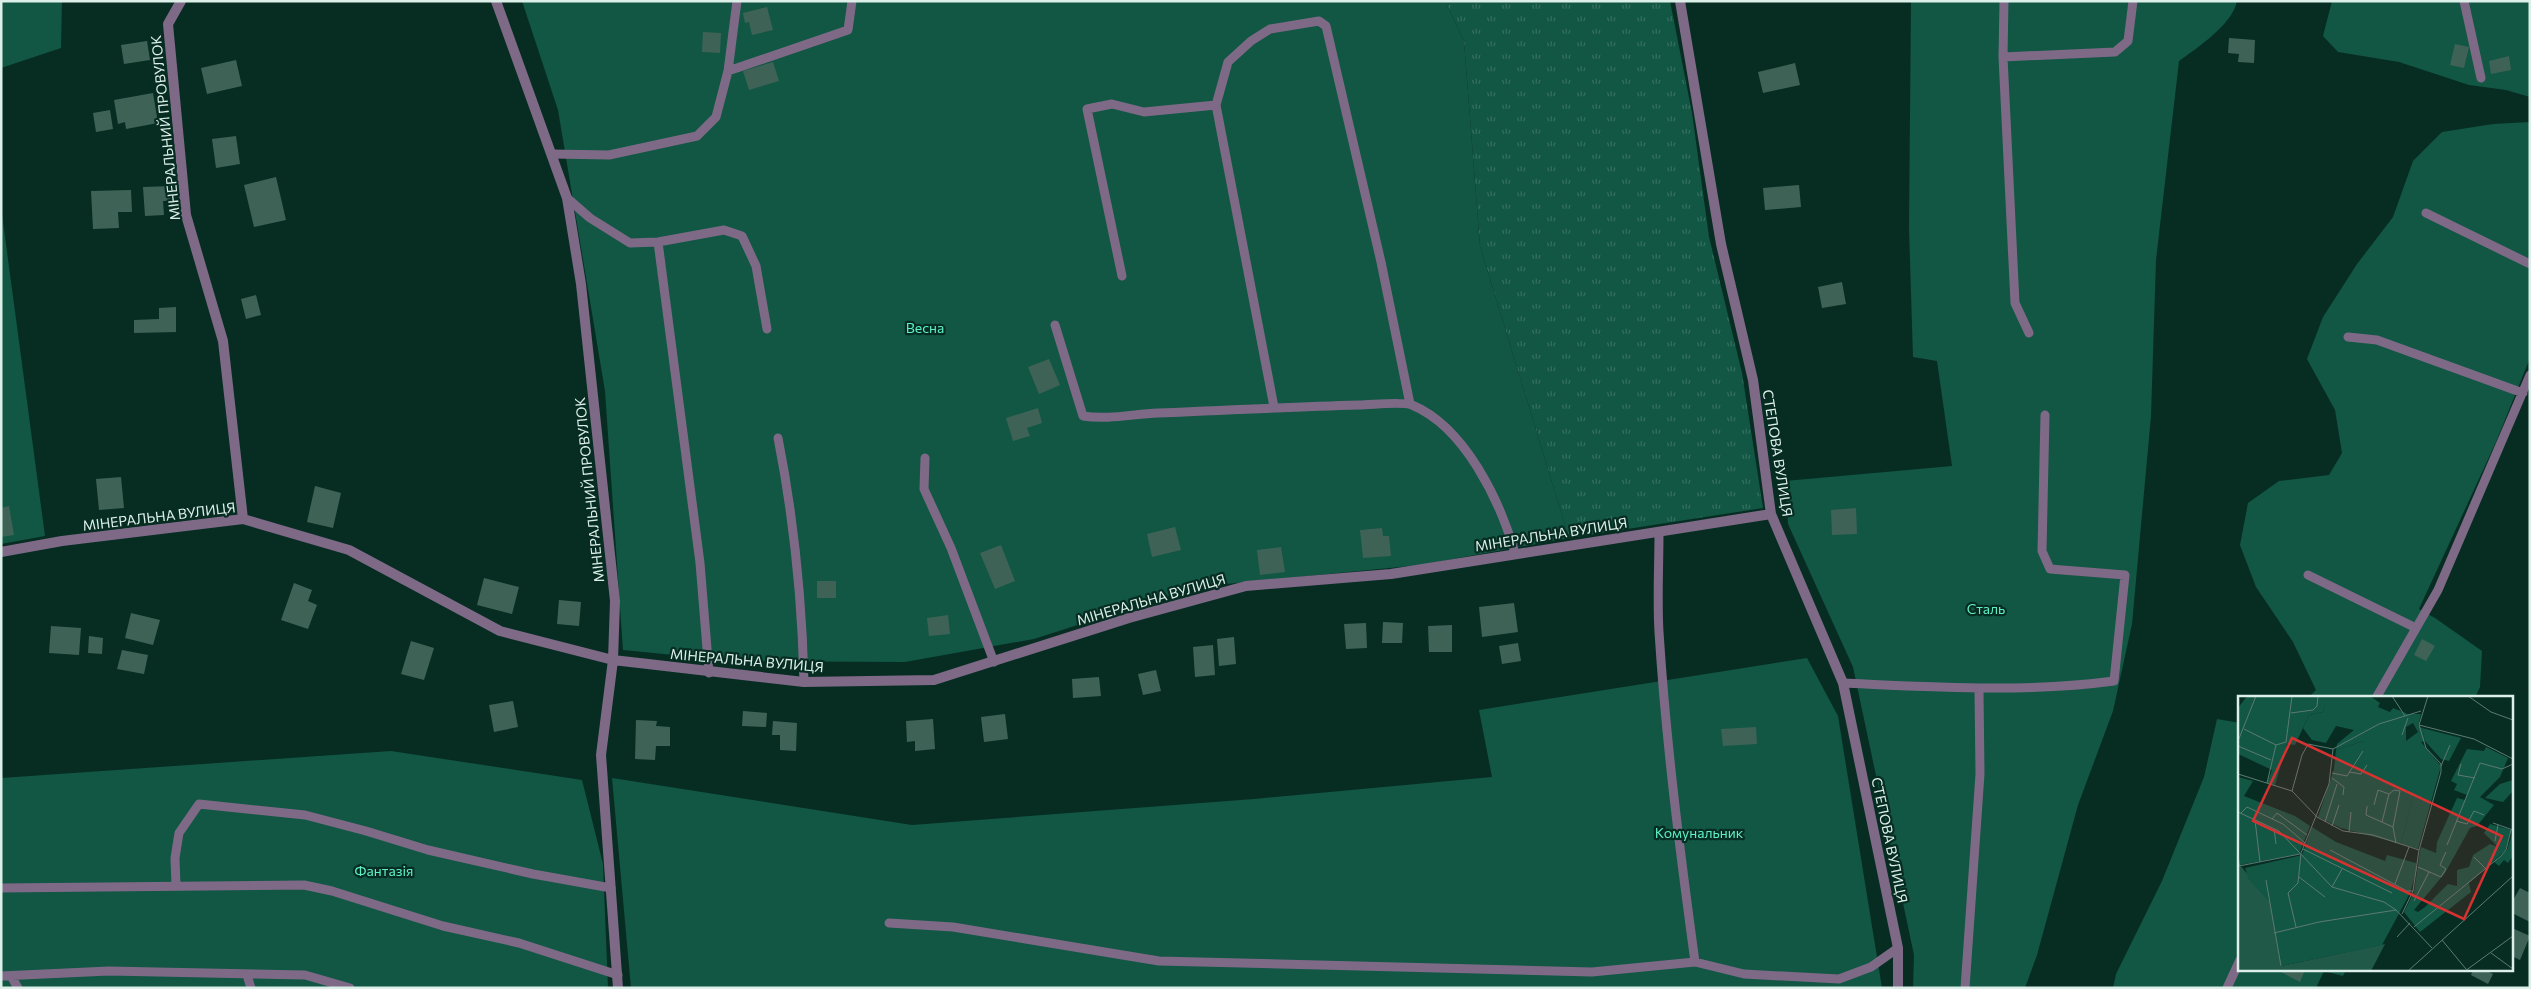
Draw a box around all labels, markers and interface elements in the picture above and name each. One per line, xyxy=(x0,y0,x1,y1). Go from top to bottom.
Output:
street label: МІНЕРАЛЬНИЙ ПРОВУЛОК xyxy=(147,34,183,222)
park label: Весна xyxy=(906,319,944,336)
street label: СТЕПОВА ВУЛИЦЯ xyxy=(1760,388,1796,518)
street label: МІНЕРАЛЬНИЙ ПРОВУЛОК xyxy=(571,396,607,584)
street label: МІНЕРАЛЬНА ВУЛИЦЯ xyxy=(81,498,237,534)
street label: МІНЕРАЛЬНА ВУЛИЦЯ xyxy=(1474,514,1628,554)
street label: МІНЕРАЛЬНА ВУЛИЦЯ xyxy=(1075,570,1227,628)
park label: Сталь xyxy=(1967,600,2005,617)
street label: МІНЕРАЛЬНА ВУЛИЦЯ xyxy=(670,645,824,675)
inset map xyxy=(2238,696,2514,972)
street label: СТЕПОВА ВУЛИЦЯ xyxy=(1868,776,1912,904)
park label: Комунальник xyxy=(1655,824,1744,841)
park label: Фантазія xyxy=(355,862,413,879)

